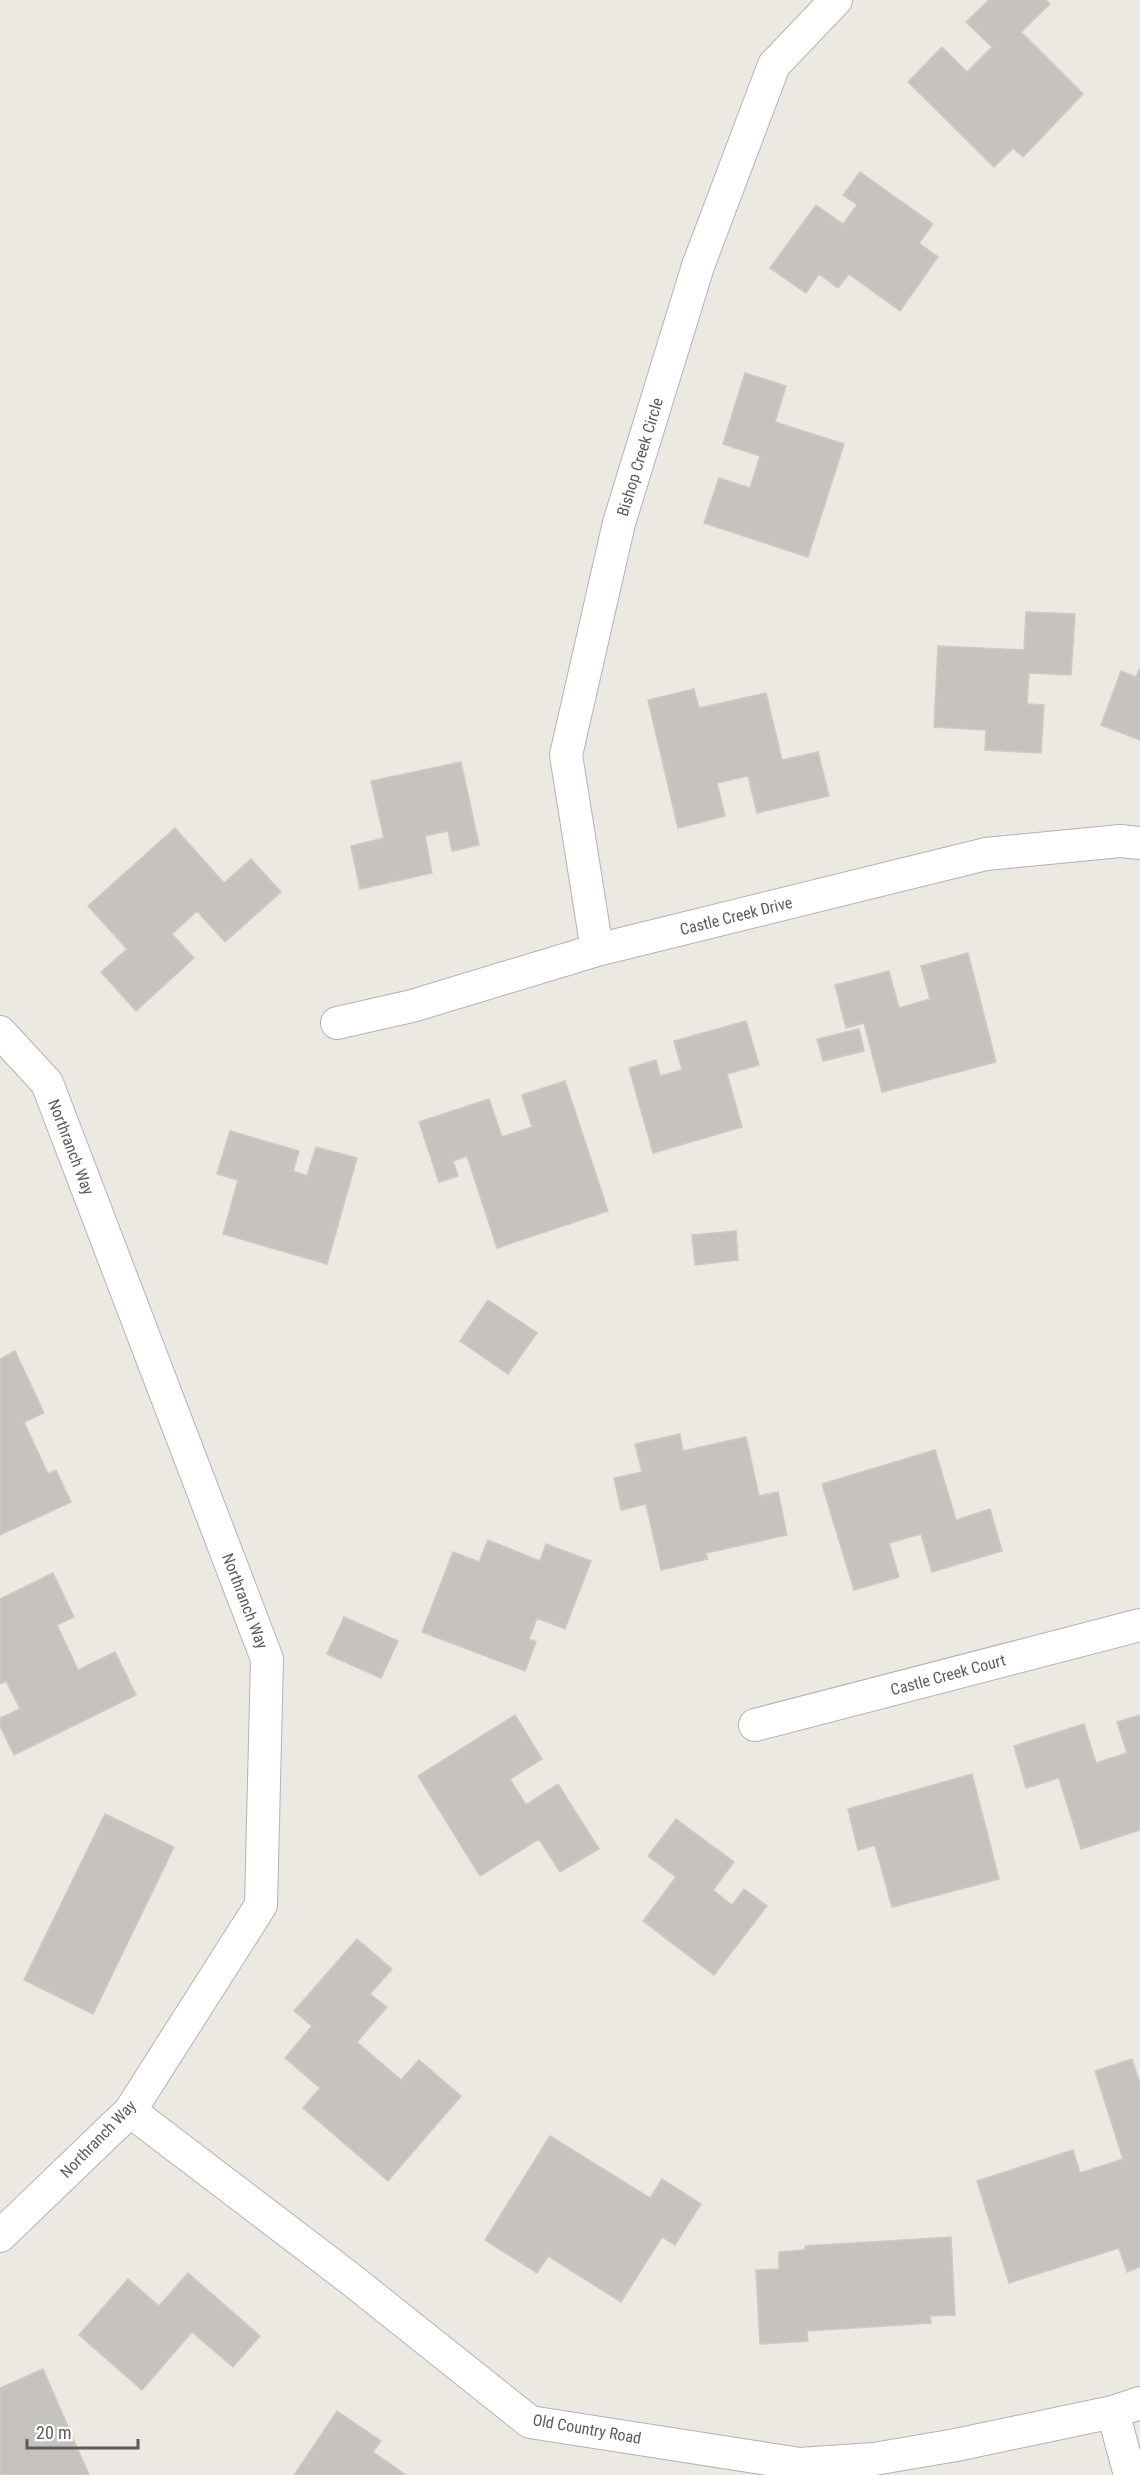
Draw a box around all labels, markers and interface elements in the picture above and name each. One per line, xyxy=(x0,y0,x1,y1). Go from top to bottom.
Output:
street label: Bishop Creek Circle xyxy=(613,396,667,518)
street label: Castle Creek Drive xyxy=(678,893,794,939)
street label: Northranch Way xyxy=(44,1097,98,1198)
street label: Northranch Way xyxy=(218,1551,272,1652)
street label: Castle Creek Court xyxy=(888,1650,1008,1699)
street label: Northranch Way xyxy=(56,2096,140,2182)
street label: Old Country Road xyxy=(531,2410,643,2448)
scale bar xyxy=(27,2412,138,2450)
text: 20 m xyxy=(36,2422,71,2443)

